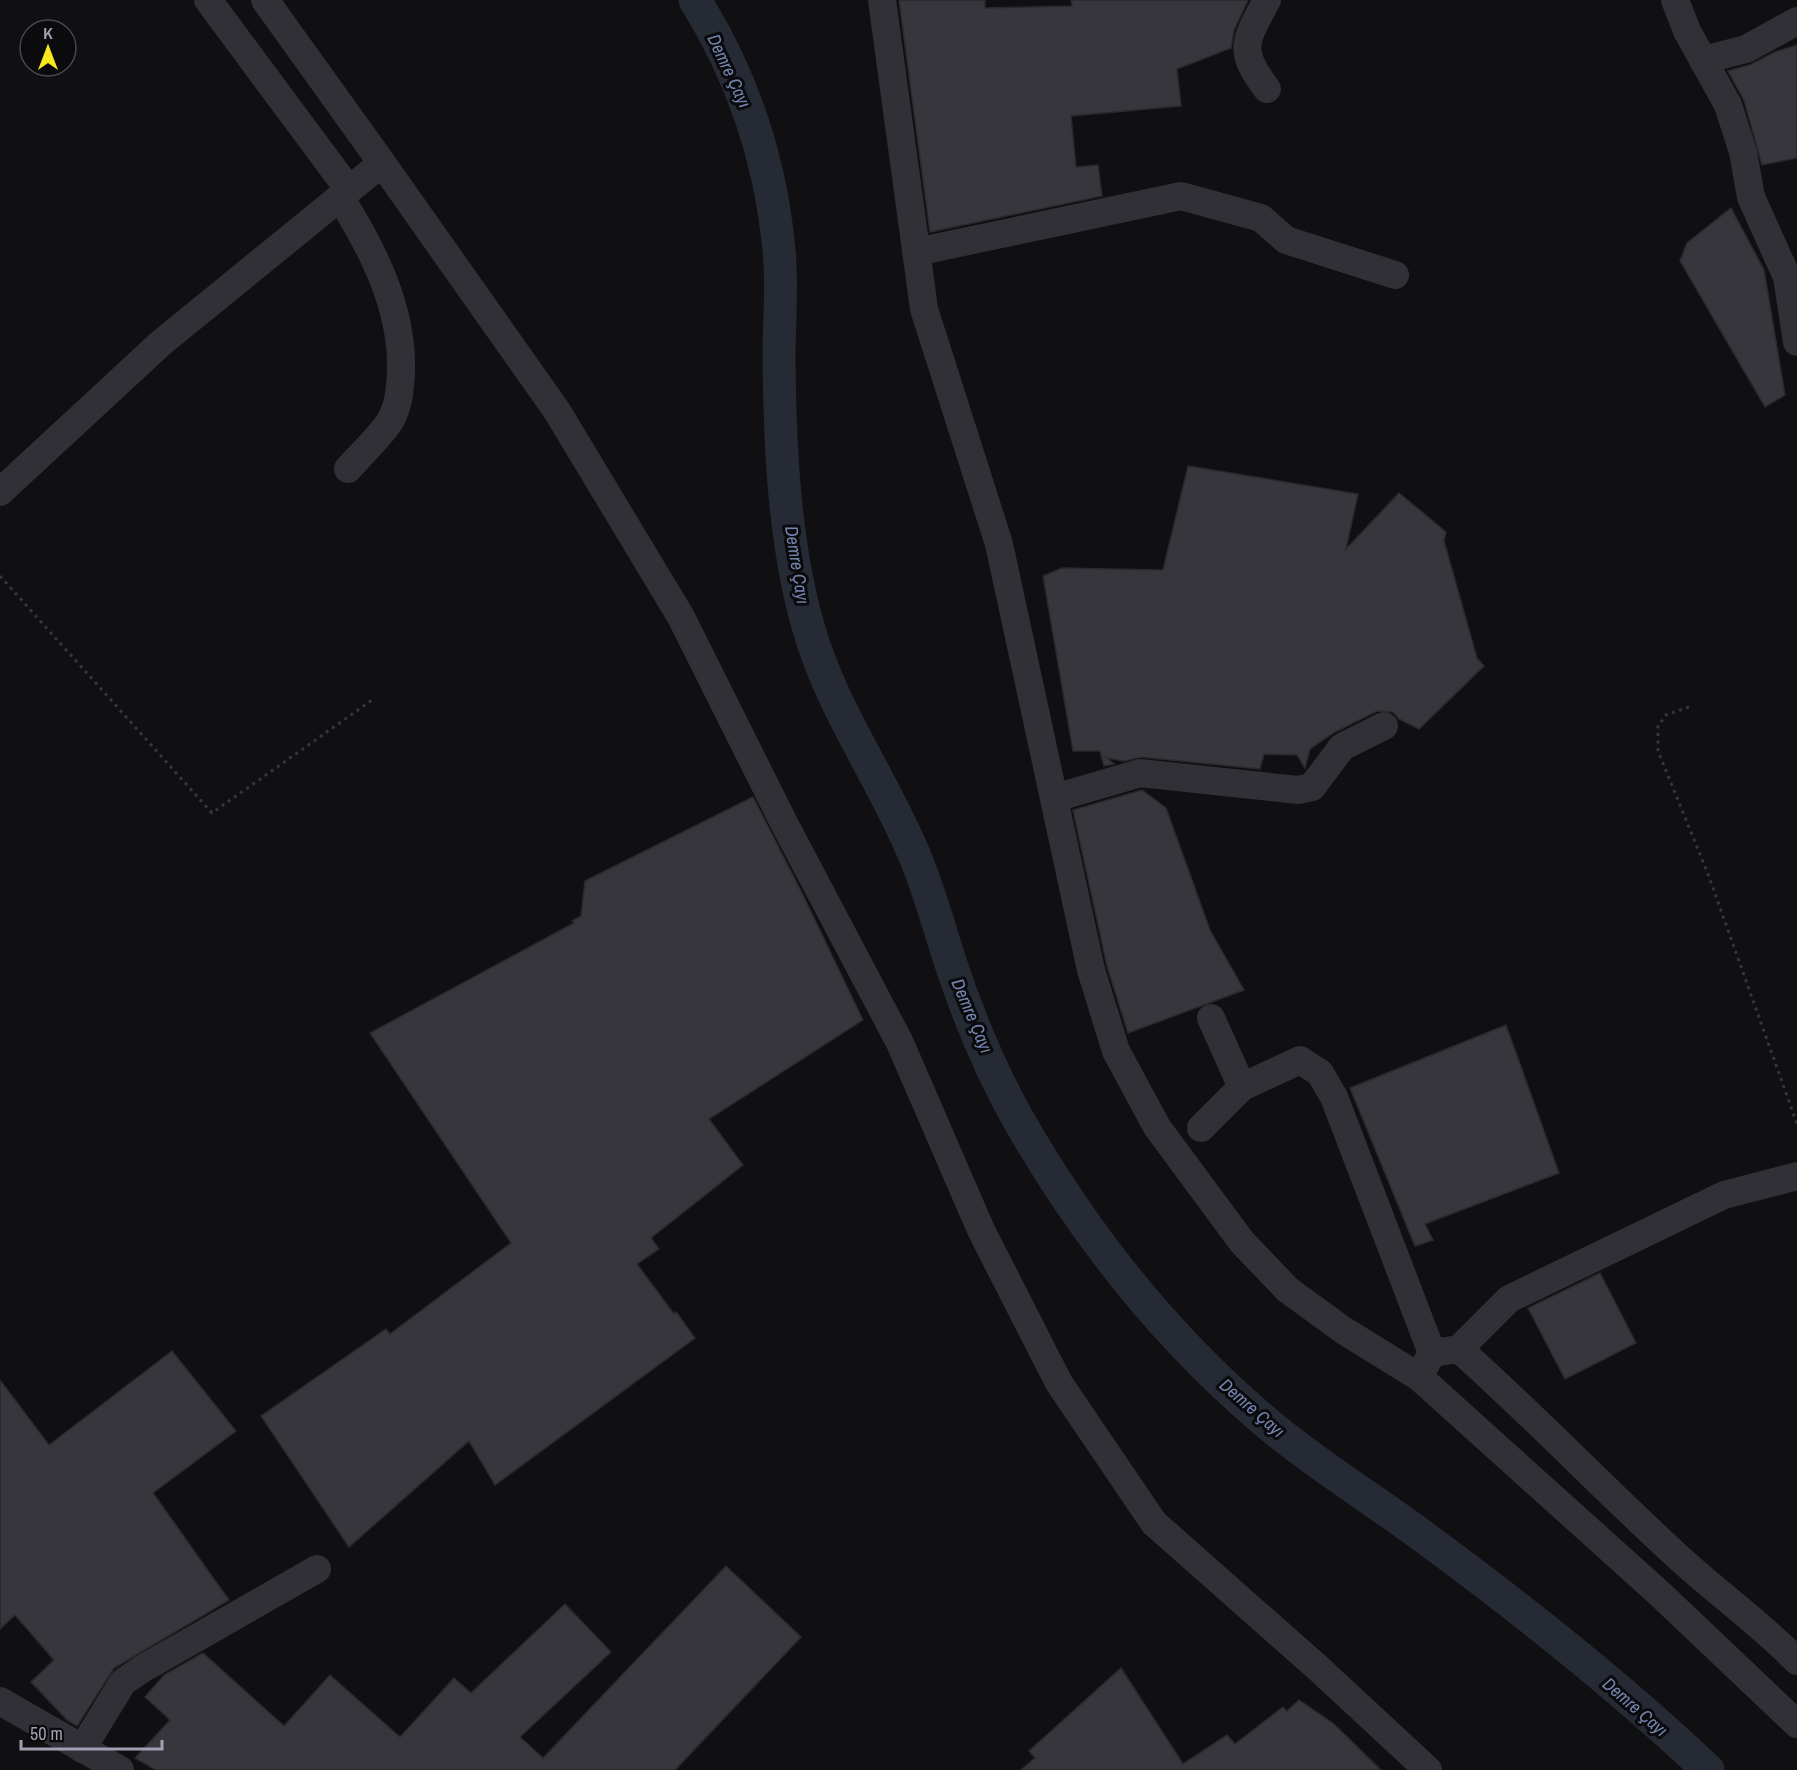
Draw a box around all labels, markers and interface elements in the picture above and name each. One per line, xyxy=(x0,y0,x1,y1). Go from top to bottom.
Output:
north arrow xyxy=(18,18,78,78)
text: K xyxy=(43,22,53,44)
water label: Demre Çayı xyxy=(701,30,757,112)
water label: Demre Çayı xyxy=(779,524,816,606)
water label: Demre Çayı xyxy=(946,975,999,1057)
water label: Demre Çayı xyxy=(1214,1372,1290,1443)
water label: Demre Çayı xyxy=(1597,1671,1673,1742)
scale bar xyxy=(21,1713,162,1751)
text: 50 m xyxy=(30,1721,63,1746)

